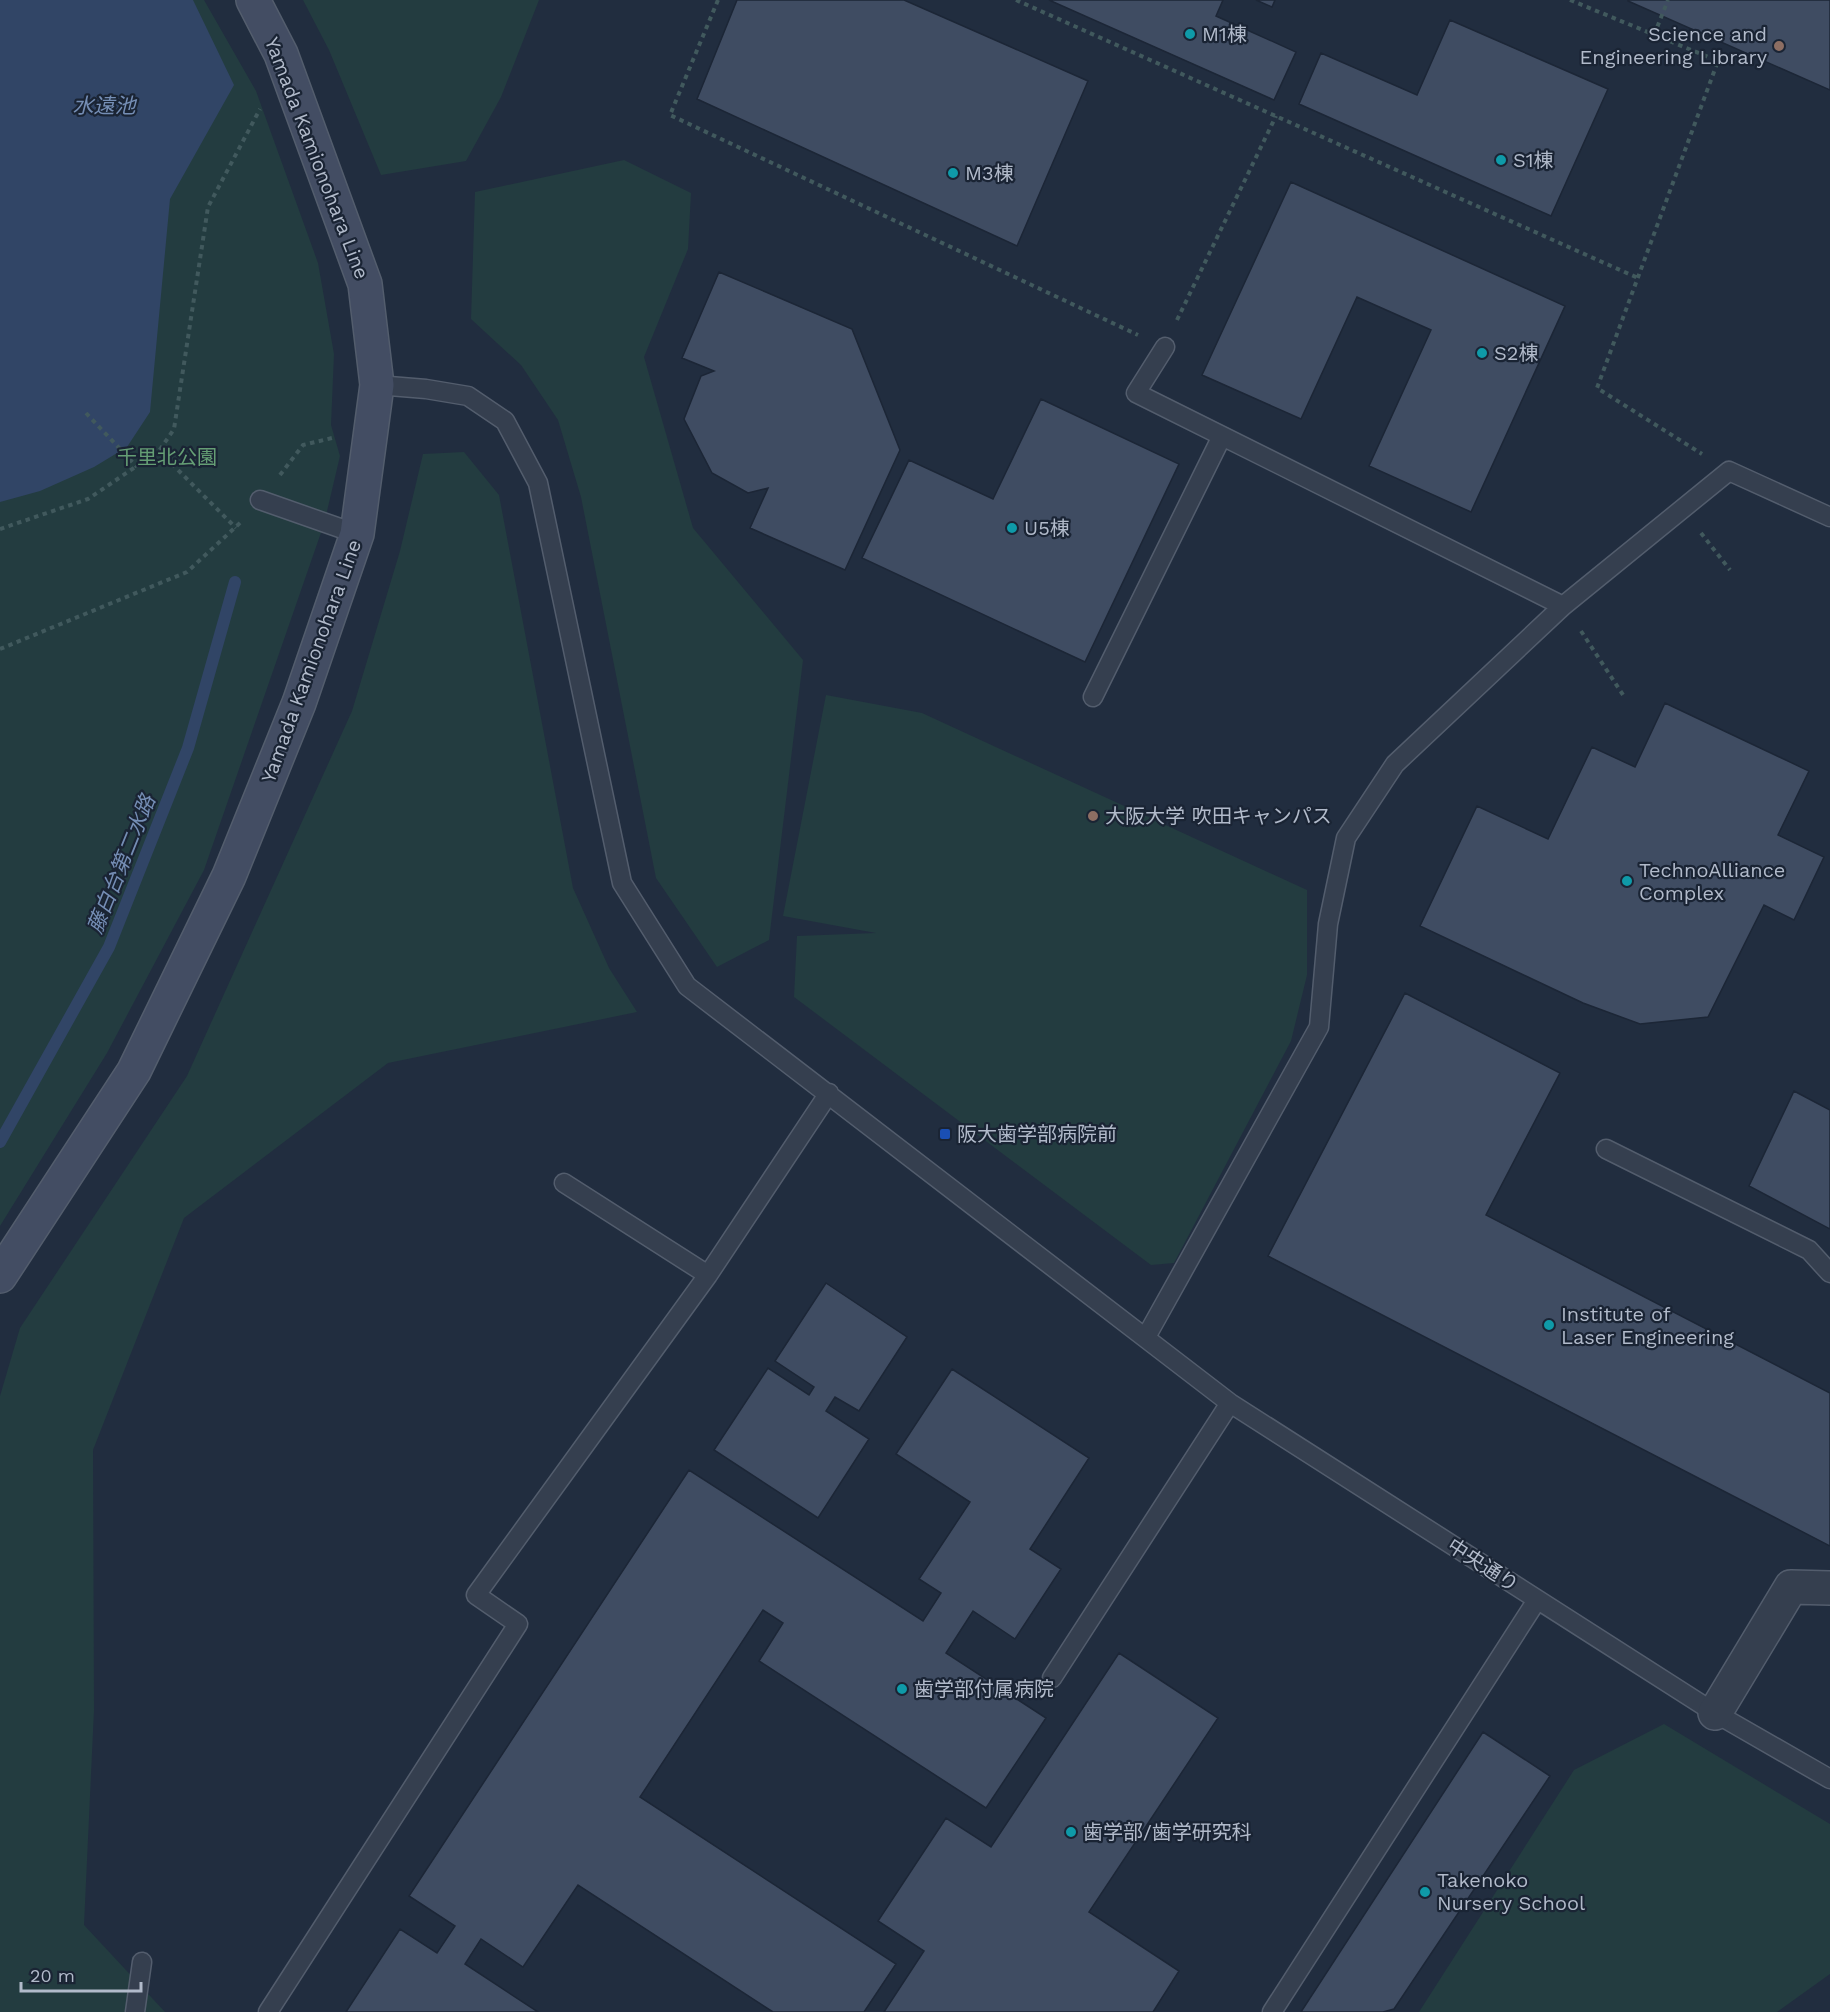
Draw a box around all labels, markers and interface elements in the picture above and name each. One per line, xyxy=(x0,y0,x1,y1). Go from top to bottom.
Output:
place label: M1棟 xyxy=(1202,22,1247,46)
place label: Science and Engineering Library xyxy=(1580,22,1768,69)
marker: M1棟 xyxy=(1183,27,1197,41)
street label: Yamada Kamionohara Line xyxy=(260,34,374,282)
marker: Science and Engineering Library xyxy=(1772,39,1786,53)
water label: 水遠池 xyxy=(73,93,137,118)
place label: S1棟 xyxy=(1513,148,1554,172)
marker: S1棟 xyxy=(1494,153,1508,167)
place label: M3棟 xyxy=(965,161,1014,185)
marker: M3棟 xyxy=(946,166,960,180)
place label: S2棟 xyxy=(1494,341,1538,365)
marker: S2棟 xyxy=(1475,346,1489,360)
park label: 千里北公園 xyxy=(117,445,217,469)
place label: U5棟 xyxy=(1024,516,1070,540)
marker: U5棟 xyxy=(1005,521,1019,535)
street label: Yamada Kamionohara Line xyxy=(256,536,366,786)
water label: 藤白台第二水路 xyxy=(82,789,161,937)
place label: 大阪大学 吹田キャンパス xyxy=(1105,804,1332,828)
marker: 大阪大学 吹田キャンパス xyxy=(1086,809,1100,823)
place label: TechnoAlliance Complex xyxy=(1639,858,1785,905)
marker: TechnoAlliance Complex xyxy=(1620,874,1634,888)
place label: 阪大歯学部病院前 xyxy=(957,1122,1117,1146)
marker: 阪大歯学部病院前 xyxy=(938,1127,952,1141)
place label: Institute of Laser Engineering xyxy=(1561,1302,1734,1349)
marker: Institute of Laser Engineering xyxy=(1542,1318,1556,1332)
street label: 中央通り xyxy=(1443,1533,1523,1597)
place label: 歯学部付属病院 xyxy=(914,1677,1054,1701)
marker: 歯学部付属病院 xyxy=(895,1682,909,1696)
place label: 歯学部/歯学研究科 xyxy=(1083,1820,1252,1844)
marker: 歯学部/歯学研究科 xyxy=(1064,1825,1078,1839)
place label: Takenoko Nursery School xyxy=(1437,1868,1585,1915)
marker: Takenoko Nursery School xyxy=(1418,1885,1432,1899)
scale bar xyxy=(21,1955,141,1993)
text: 20 m xyxy=(30,1965,75,1986)

